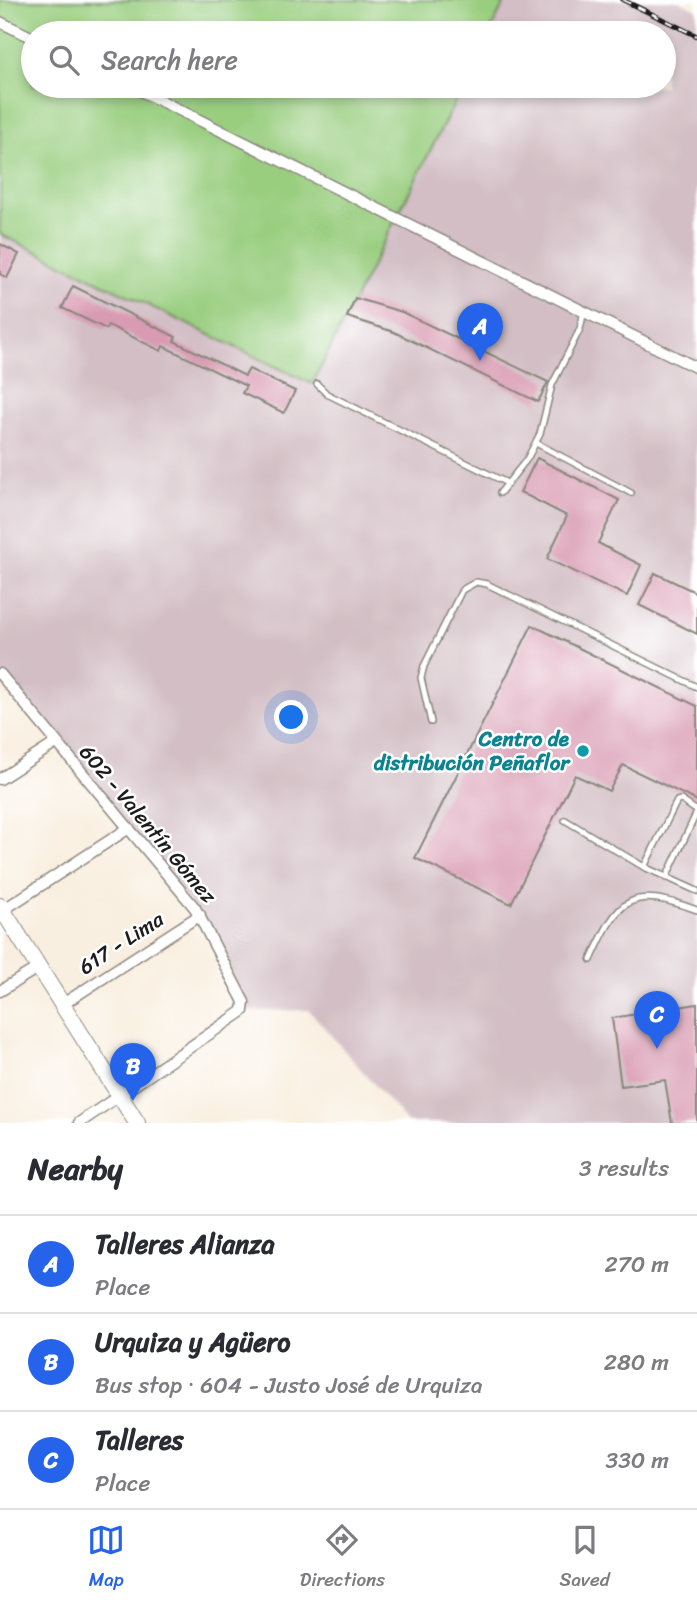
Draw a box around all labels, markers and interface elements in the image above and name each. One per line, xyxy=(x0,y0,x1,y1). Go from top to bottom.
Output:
search box xyxy=(21,21,676,98)
text: Search here xyxy=(101,37,238,83)
icon: search xyxy=(45,41,83,79)
pin: A xyxy=(457,303,503,361)
your location xyxy=(274,700,308,734)
place label: Centro de distribución Peñaflor xyxy=(374,720,571,782)
street label: 602 - Valentín Gómez xyxy=(69,735,227,913)
marker: Centro de distribución Peñaflor xyxy=(575,743,591,759)
street label: 617 - Lima xyxy=(70,901,172,985)
pin: C xyxy=(634,991,680,1049)
pin: B xyxy=(110,1043,156,1101)
text: Nearby xyxy=(28,1142,123,1196)
text: 3 results xyxy=(579,1148,669,1189)
text: Talleres Alianza xyxy=(95,1221,274,1267)
text: A xyxy=(43,1244,59,1285)
text: 270 m xyxy=(604,1244,669,1285)
text: Place xyxy=(95,1267,150,1308)
text: Urquiza y Agüero xyxy=(95,1319,290,1365)
text: B xyxy=(44,1342,58,1383)
text: 280 m xyxy=(604,1342,669,1383)
text: Bus stop · 604 - Justo José de Urquiza xyxy=(95,1365,483,1406)
text: Talleres xyxy=(95,1417,184,1463)
text: C xyxy=(44,1440,58,1481)
text: 330 m xyxy=(606,1440,669,1481)
text: Place xyxy=(95,1463,150,1504)
tab: Map xyxy=(87,1521,125,1596)
tab: Directions xyxy=(300,1521,385,1596)
tab: Saved xyxy=(560,1521,610,1596)

